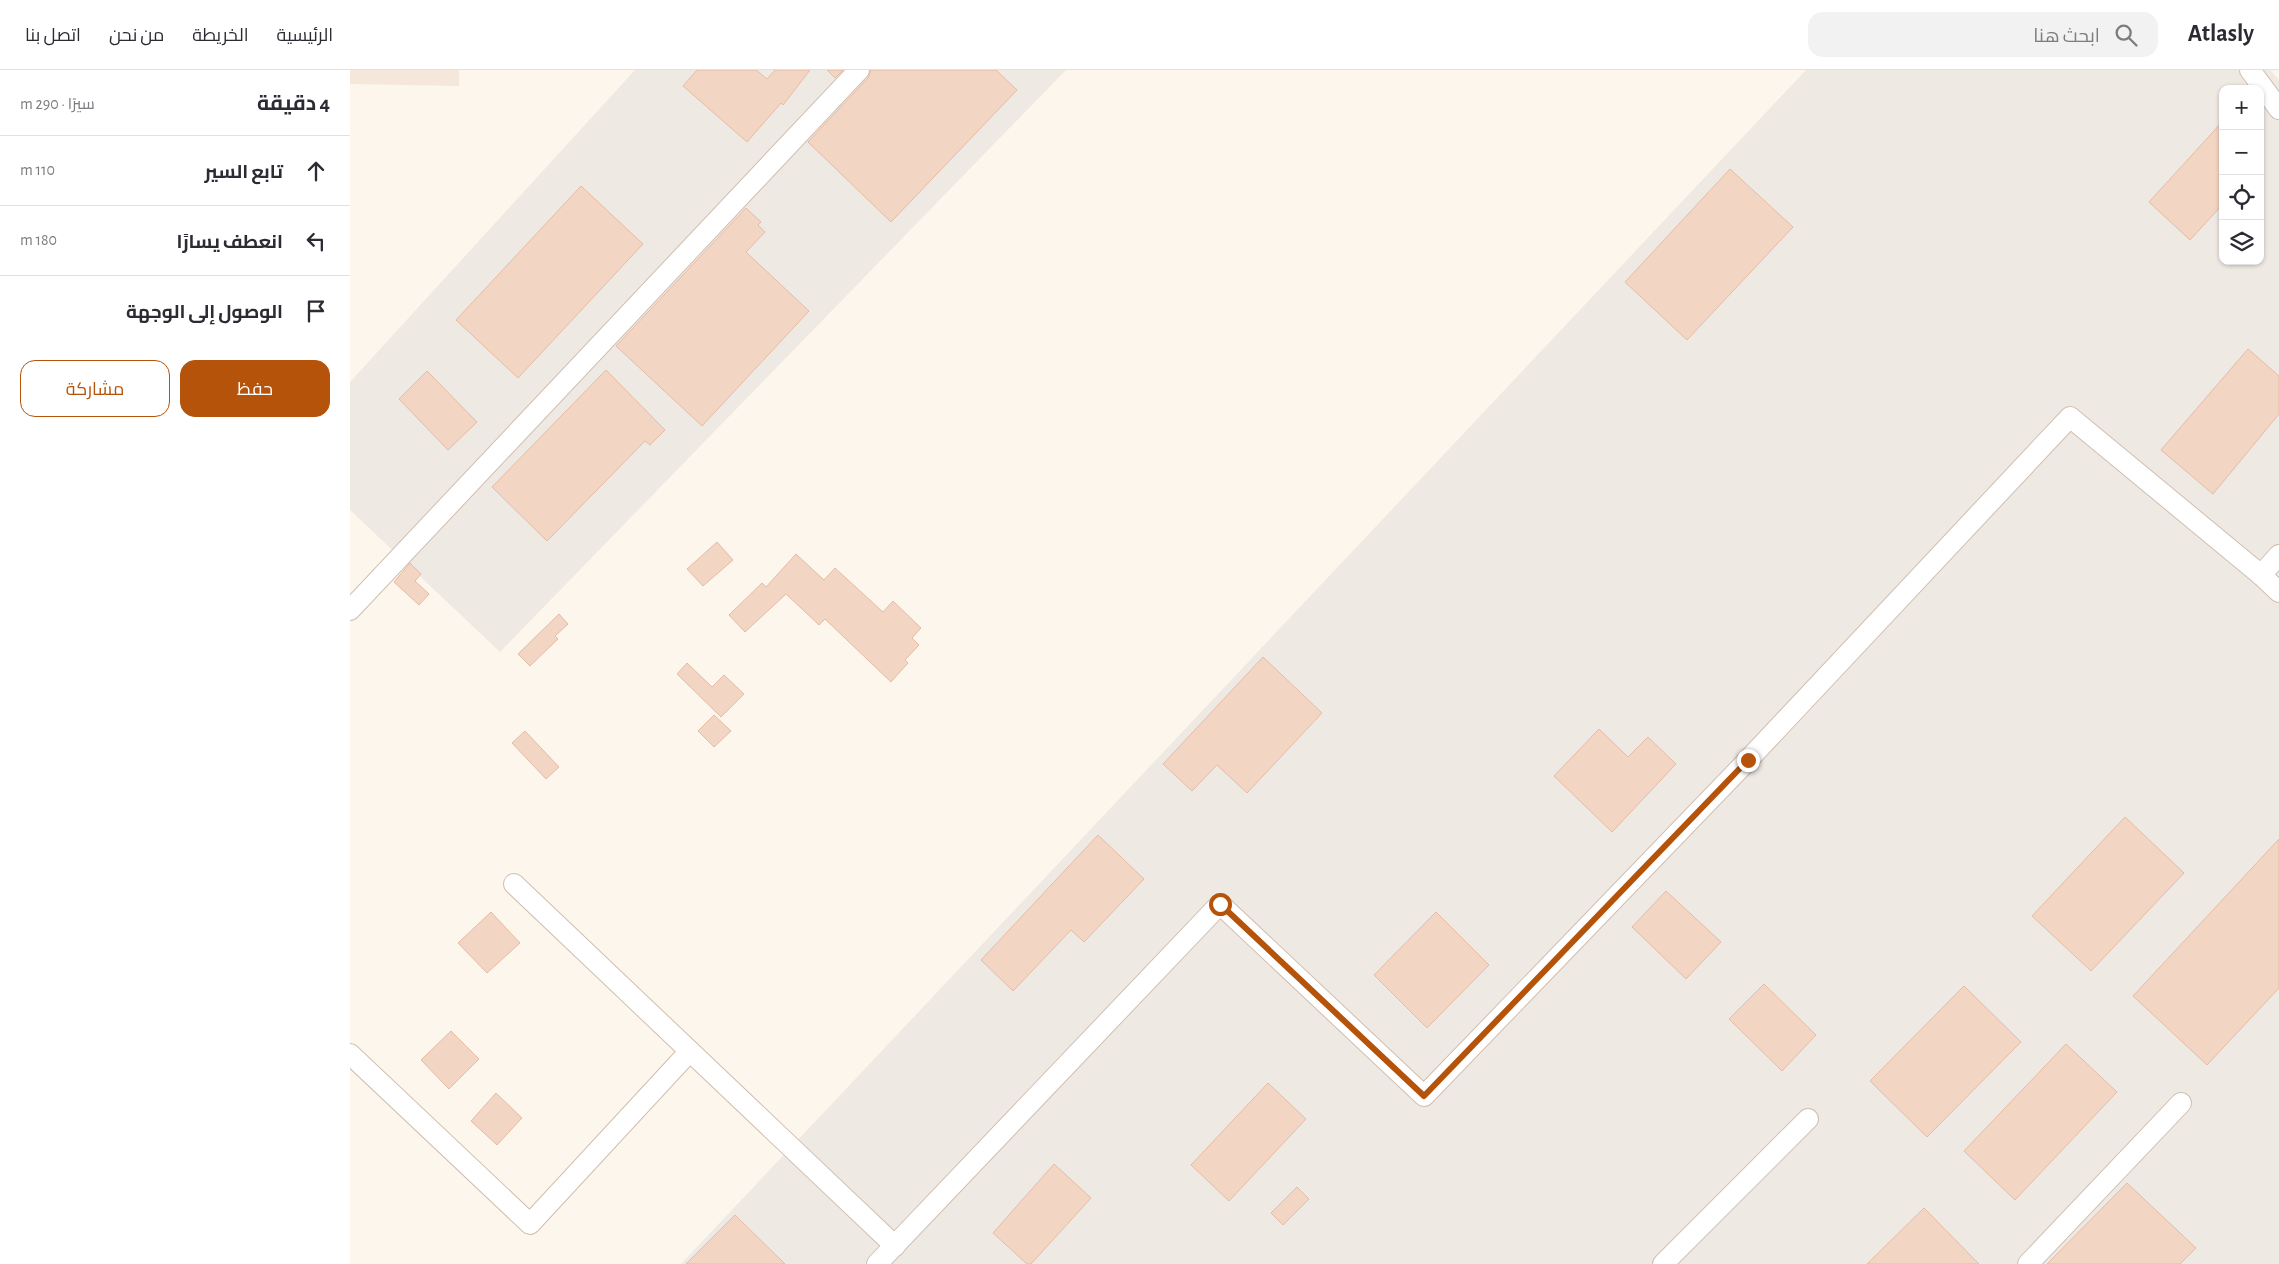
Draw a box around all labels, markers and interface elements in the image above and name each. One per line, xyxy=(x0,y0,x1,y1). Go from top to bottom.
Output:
search box xyxy=(1808,12,2158,57)
icon: search xyxy=(2112,21,2140,49)
text: Atlasly xyxy=(2188,22,2254,46)
text: اتصل بنا xyxy=(25,27,81,45)
text: من نحن xyxy=(109,27,164,45)
text: الخريطة xyxy=(192,27,249,45)
text: الرئيسية xyxy=(277,27,333,45)
text: ابحث هنا xyxy=(2033,27,2100,46)
map controls xyxy=(2219,85,2264,265)
button: + xyxy=(2219,85,2264,130)
text: 4 دقيقة xyxy=(257,93,330,114)
text: سيرًا · 290 m xyxy=(20,96,95,112)
button: − xyxy=(2219,130,2264,175)
icon: ahead xyxy=(302,157,330,185)
text: 110 m xyxy=(20,162,55,178)
text: تابع السير xyxy=(205,163,283,182)
button: locate xyxy=(2219,175,2264,220)
button: layers xyxy=(2219,220,2264,265)
icon: left xyxy=(302,227,330,255)
text: 180 m xyxy=(20,232,57,248)
text: انعطف يسارًا xyxy=(177,233,283,252)
icon: arrive xyxy=(302,297,330,325)
text: الوصول إلى الوجهة xyxy=(126,303,283,322)
button: مشاركة xyxy=(20,360,170,417)
button: حفظ xyxy=(180,360,330,417)
route end xyxy=(1737,749,1760,772)
route start xyxy=(1209,893,1232,916)

